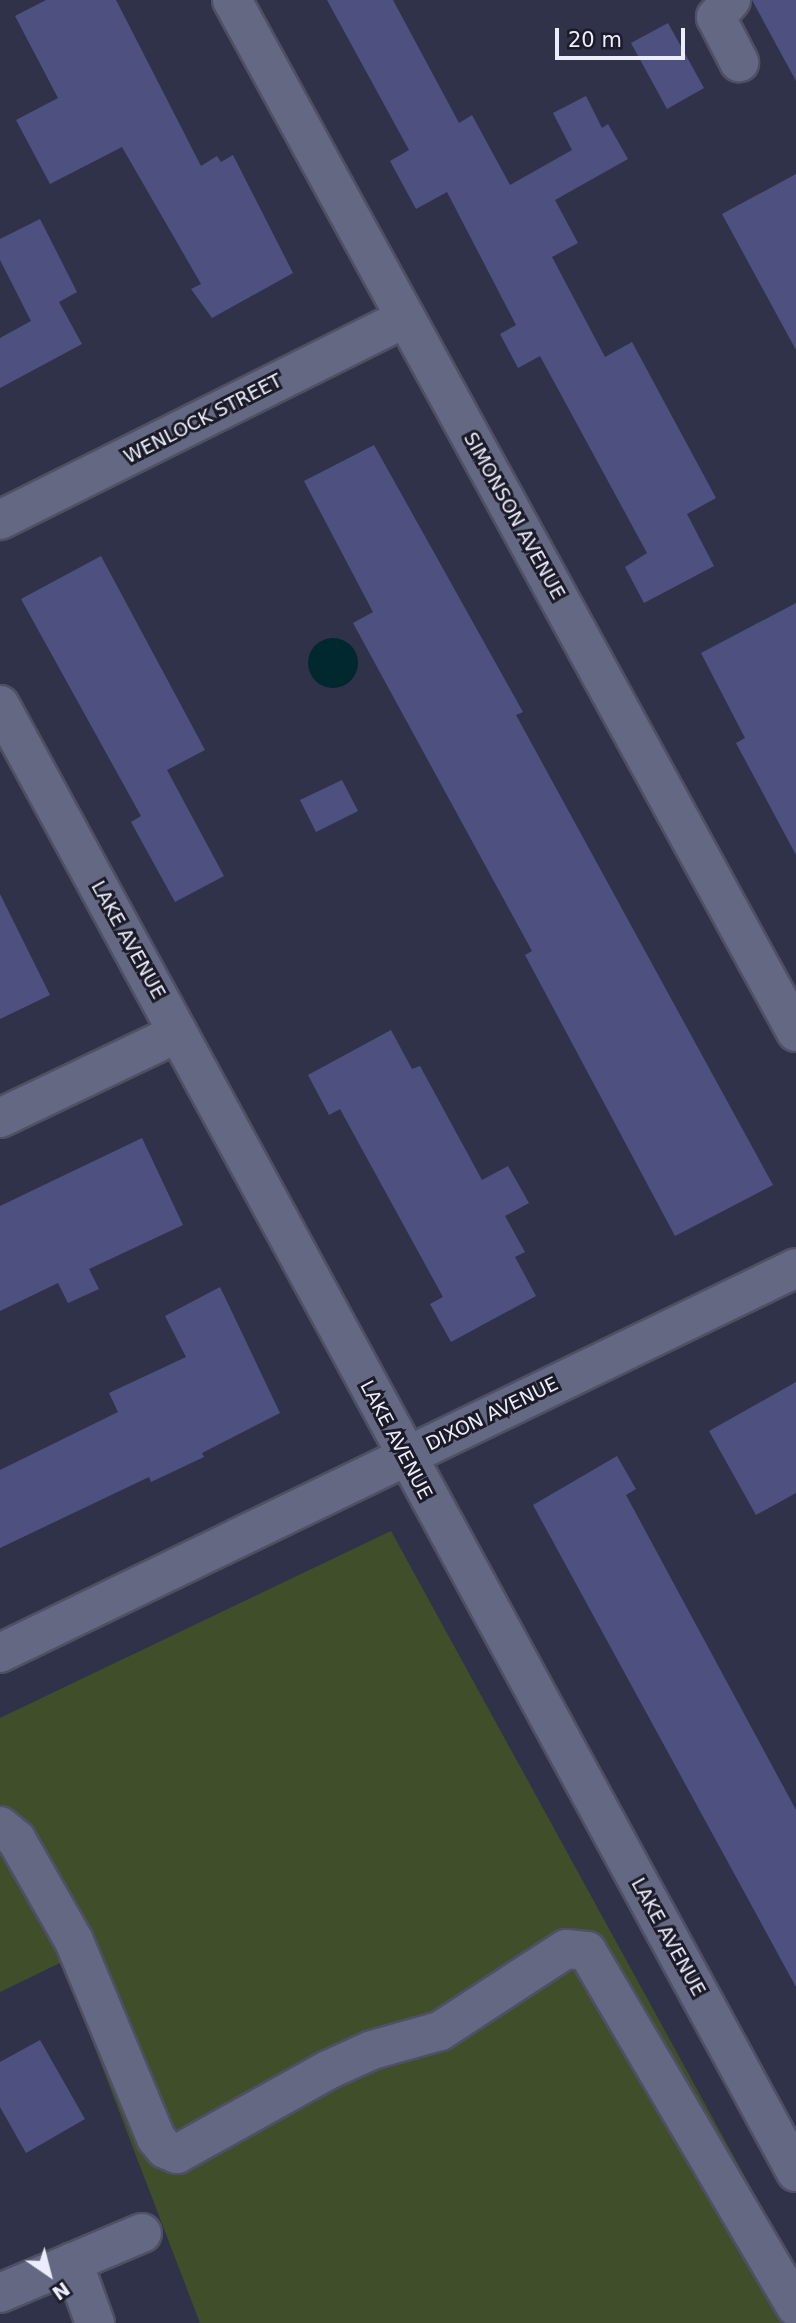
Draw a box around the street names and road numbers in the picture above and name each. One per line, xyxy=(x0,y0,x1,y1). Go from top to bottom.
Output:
street label: WENLOCK STREET xyxy=(120,369,286,469)
street label: SIMONSON AVENUE xyxy=(459,429,569,603)
street label: LAKE AVENUE xyxy=(86,877,170,1003)
street label: DIXON AVENUE xyxy=(422,1372,562,1456)
street label: LAKE AVENUE xyxy=(355,1377,437,1503)
street label: LAKE AVENUE xyxy=(626,1874,710,2000)

